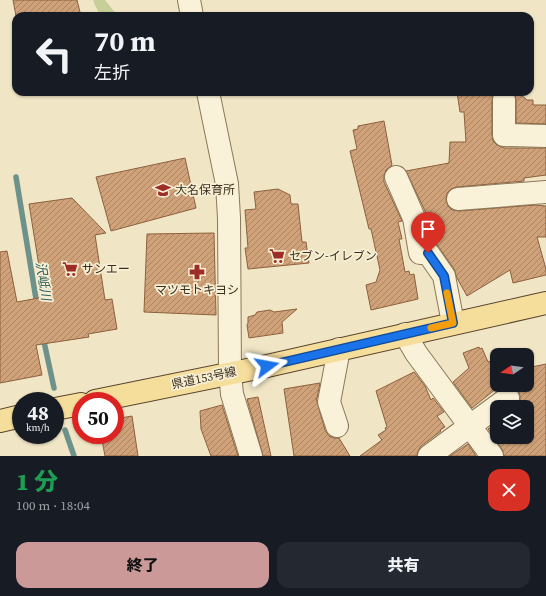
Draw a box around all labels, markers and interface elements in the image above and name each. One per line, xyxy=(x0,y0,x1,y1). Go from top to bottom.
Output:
text: 70 m xyxy=(94,22,156,60)
icon: left xyxy=(28,28,80,80)
text: 左折 xyxy=(94,60,130,85)
school or university icon: 大名保育所 xyxy=(154,181,172,199)
place label: 大名保育所 xyxy=(175,182,235,198)
pin xyxy=(411,212,445,253)
icon: arrive xyxy=(417,218,439,240)
supermarket icon: セブン-イレブン xyxy=(268,247,286,265)
place label: セブン-イレブン xyxy=(289,248,377,264)
water label: 沢岻川 xyxy=(32,260,55,304)
supermarket icon: サンエー xyxy=(61,260,79,278)
place label: サンエー xyxy=(82,261,130,277)
pharmacy icon: マツモトキヨシ xyxy=(188,263,206,281)
place label: マツモトキヨシ xyxy=(155,282,239,298)
position arrow xyxy=(246,345,288,387)
north arrow xyxy=(490,348,534,392)
map controls xyxy=(490,348,534,444)
street label: 県道153号線 xyxy=(170,363,238,393)
speed limit sign: 50 xyxy=(72,392,124,444)
text: 48 xyxy=(27,399,49,427)
button: layers xyxy=(490,400,534,444)
text: km/h xyxy=(26,421,50,434)
text: 1 分 xyxy=(16,465,58,498)
button: close xyxy=(488,469,530,511)
text: 100 m · 18:04 xyxy=(16,497,90,514)
button: 終了 xyxy=(16,542,269,588)
button: 共有 xyxy=(277,542,530,588)

